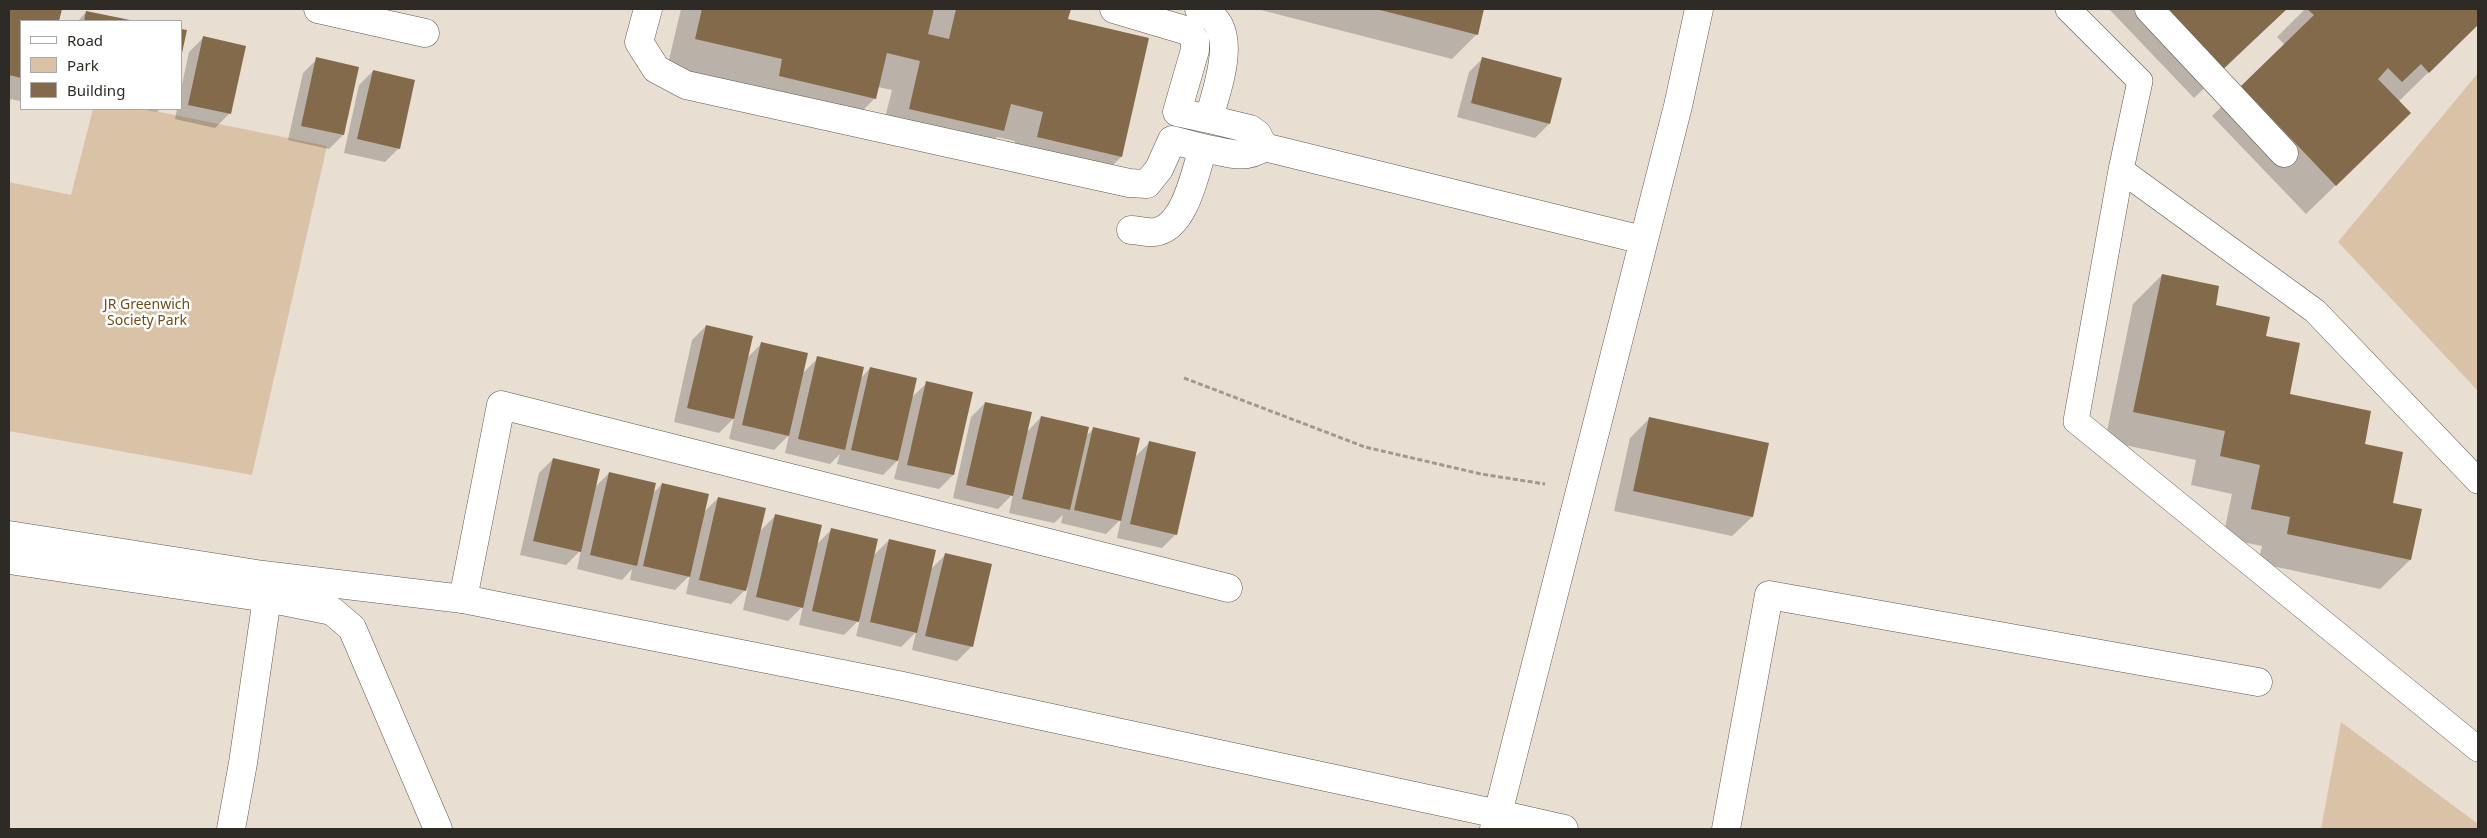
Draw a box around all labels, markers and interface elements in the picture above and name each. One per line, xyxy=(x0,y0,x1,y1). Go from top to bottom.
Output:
legend xyxy=(20,20,182,110)
text: Road xyxy=(67,30,103,50)
text: Park xyxy=(67,55,99,75)
text: Building xyxy=(67,80,125,100)
park label: JR Greenwich Society Park xyxy=(104,297,190,330)

